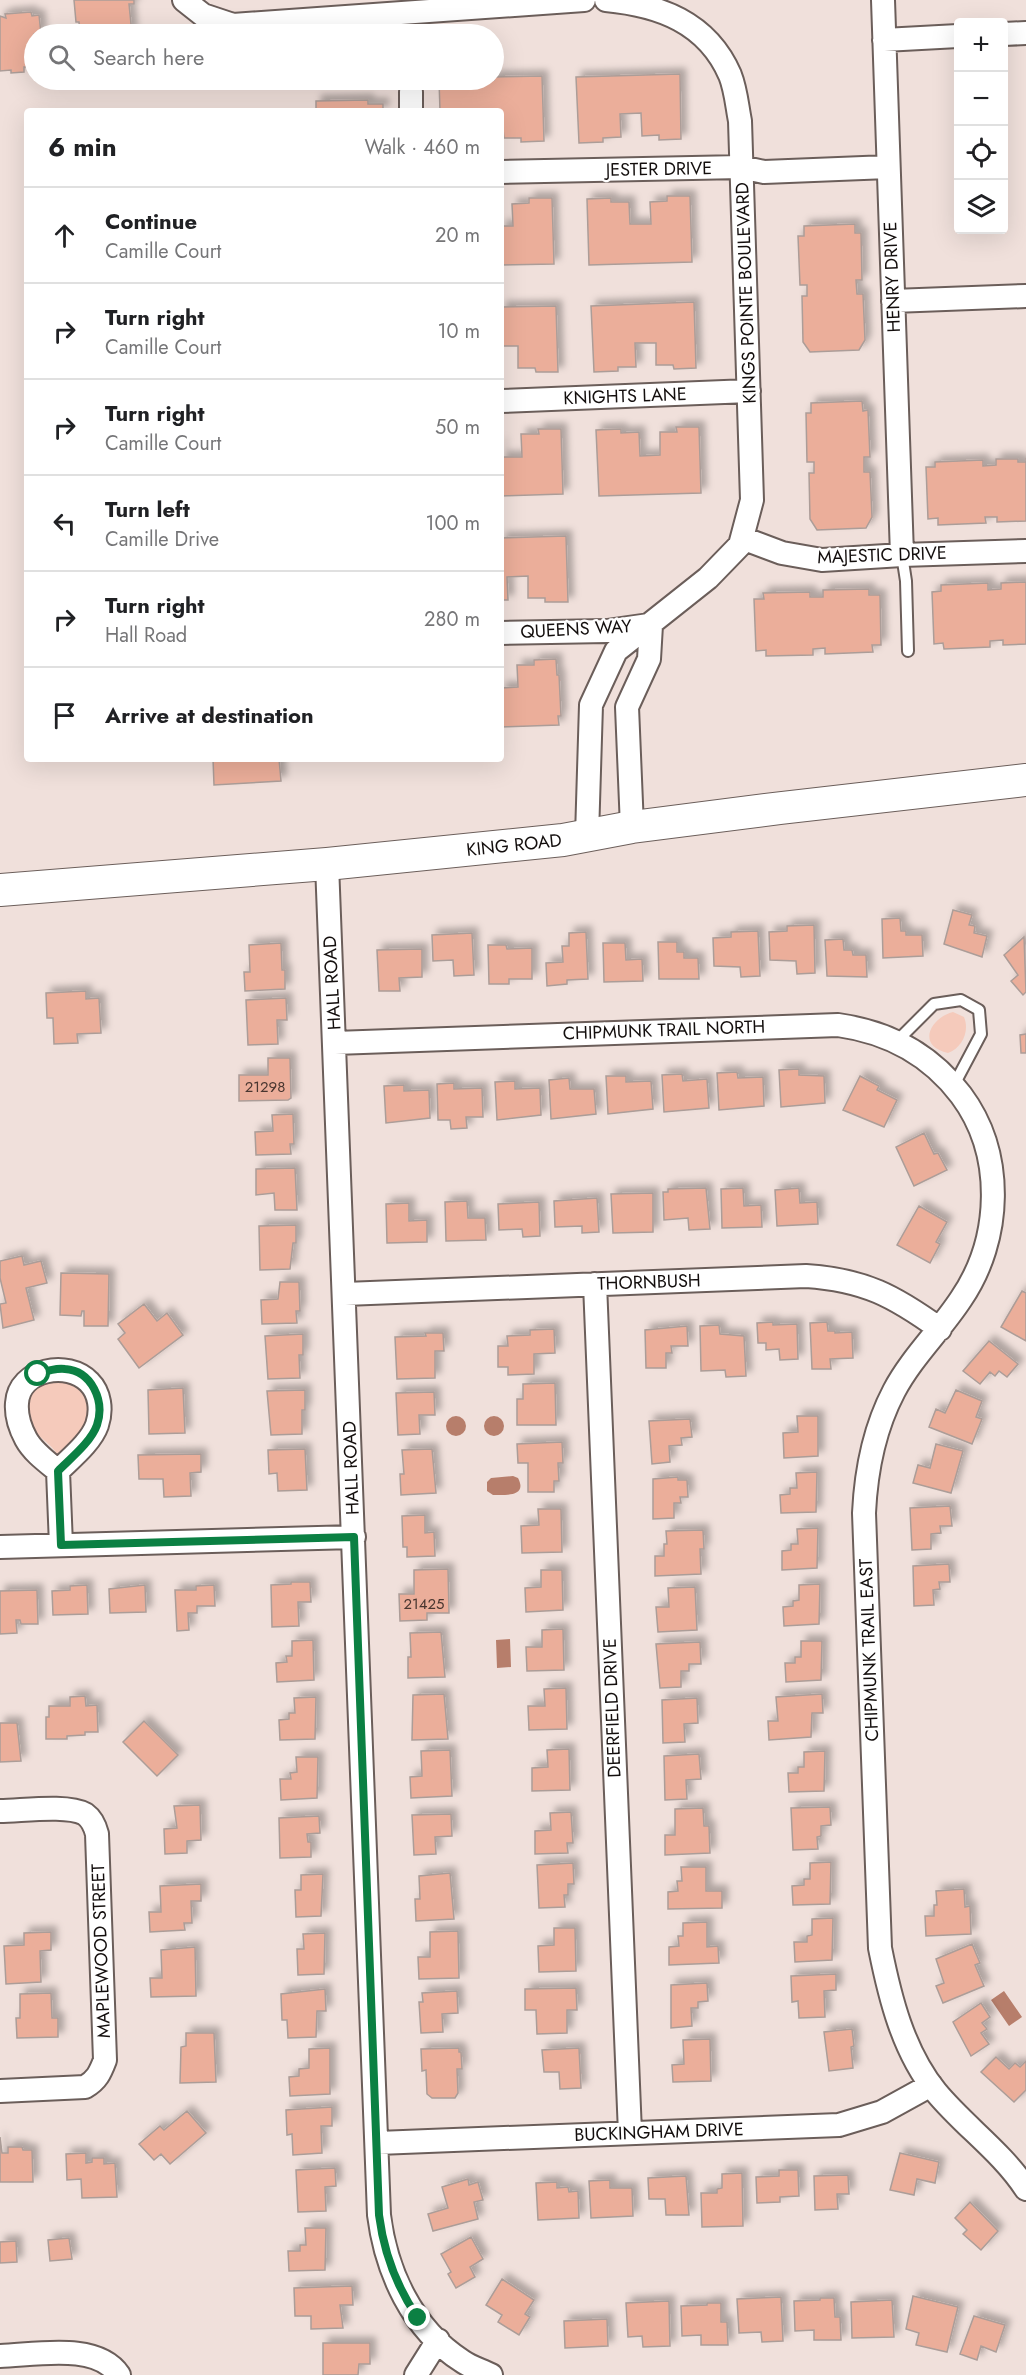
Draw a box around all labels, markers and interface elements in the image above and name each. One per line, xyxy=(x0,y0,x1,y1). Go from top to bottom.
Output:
map controls xyxy=(954,18,1008,234)
button: + xyxy=(954,18,1008,72)
search box xyxy=(24,24,504,90)
icon: search xyxy=(45,41,78,74)
text: Search here xyxy=(93,41,204,73)
button: − xyxy=(954,72,1008,126)
button: locate xyxy=(954,126,1008,180)
text: 6 min xyxy=(48,128,117,166)
text: Walk · 460 m xyxy=(364,133,480,162)
street label: JESTER DRIVE xyxy=(604,155,712,183)
button: layers xyxy=(954,180,1008,234)
street label: KINGS POINTE BOULEVARD xyxy=(729,182,763,404)
text: Continue xyxy=(105,205,197,237)
icon: ahead xyxy=(48,219,81,252)
text: 20 m xyxy=(435,221,480,250)
street label: HENRY DRIVE xyxy=(877,221,907,333)
text: Camille Court xyxy=(105,237,221,266)
text: Turn right xyxy=(105,301,205,333)
icon: right xyxy=(48,315,81,348)
text: 10 m xyxy=(437,317,480,346)
text: Camille Court xyxy=(105,333,221,362)
street label: KNIGHTS LANE xyxy=(563,381,687,411)
text: Turn right xyxy=(105,397,205,429)
icon: right xyxy=(48,411,81,444)
text: 50 m xyxy=(435,413,480,442)
text: Camille Court xyxy=(105,429,221,458)
text: Turn left xyxy=(105,493,190,525)
icon: left xyxy=(48,507,81,540)
text: 100 m xyxy=(425,509,480,538)
text: Camille Drive xyxy=(105,525,219,554)
street label: MAJESTIC DRIVE xyxy=(817,540,947,570)
text: Turn right xyxy=(105,589,205,621)
icon: right xyxy=(48,603,81,636)
text: 280 m xyxy=(424,605,480,634)
street label: QUEENS WAY xyxy=(520,613,633,645)
text: Hall Road xyxy=(105,621,187,650)
icon: arrive xyxy=(48,699,81,732)
text: Arrive at destination xyxy=(105,699,314,731)
street label: KING ROAD xyxy=(465,827,563,863)
street label: HALL ROAD xyxy=(317,935,347,1031)
street label: CHIPMUNK TRAIL NORTH xyxy=(562,1013,766,1047)
house number: 21298 xyxy=(245,1076,285,1098)
street label: THORNBUSH xyxy=(597,1267,701,1297)
route start xyxy=(24,1360,50,1386)
street label: HALL ROAD xyxy=(336,1420,366,1516)
street label: CHIPMUNK TRAIL EAST xyxy=(853,1557,885,1742)
house number: 21425 xyxy=(403,1593,445,1615)
street label: DEERFIELD DRIVE xyxy=(597,1638,627,1778)
street label: MAPLEWOOD STREET xyxy=(85,1863,117,2039)
street label: BUCKINGHAM DRIVE xyxy=(574,2116,744,2148)
route end xyxy=(404,2304,430,2330)

